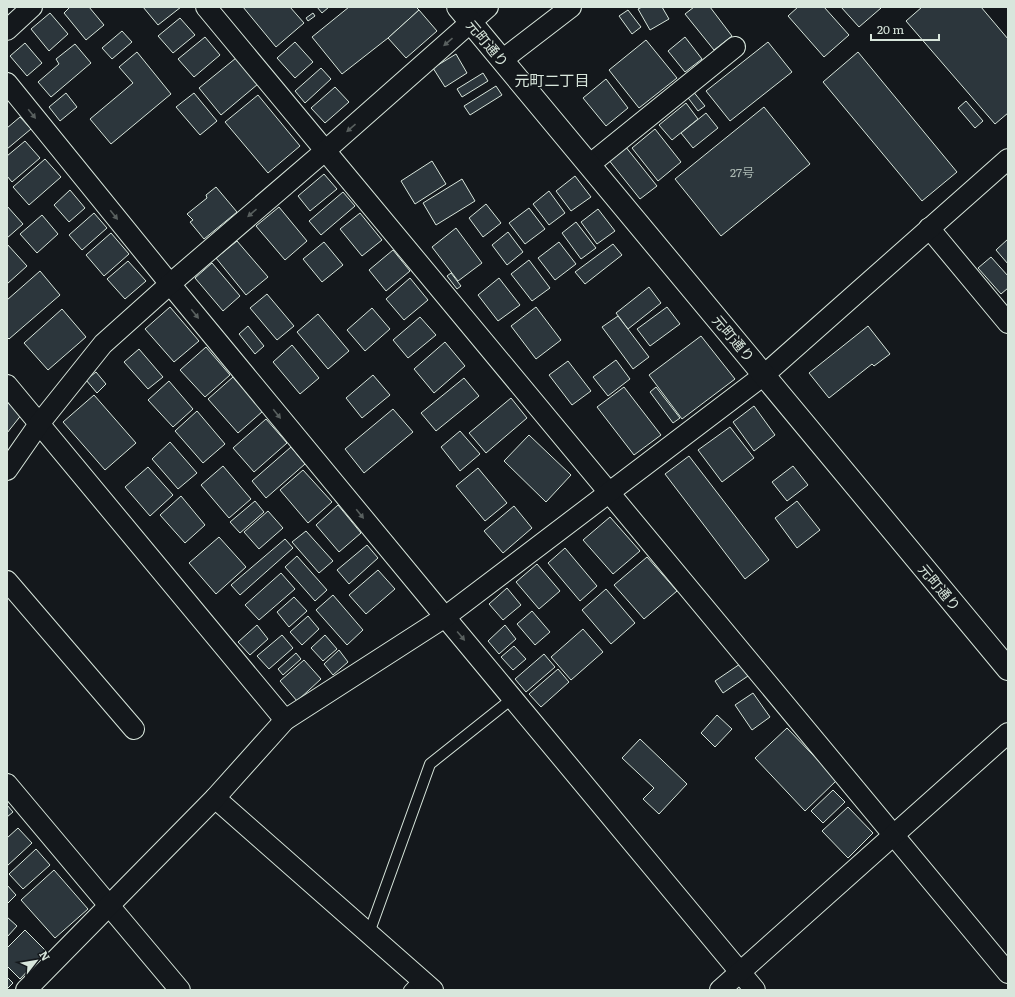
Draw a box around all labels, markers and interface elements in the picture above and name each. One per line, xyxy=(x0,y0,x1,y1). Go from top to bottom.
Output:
street label: 元町通り xyxy=(462,15,514,71)
scale bar xyxy=(871,16,939,42)
text: 20 m xyxy=(877,20,904,38)
one-way arrow xyxy=(444,37,453,46)
district label: 元町二丁目 xyxy=(514,68,590,91)
one-way arrow xyxy=(27,108,36,119)
one-way arrow xyxy=(346,123,356,133)
house number: 27号 xyxy=(730,163,754,181)
one-way arrow xyxy=(247,208,258,217)
one-way arrow xyxy=(109,209,118,220)
one-way arrow xyxy=(190,308,199,319)
street label: 元町通り xyxy=(708,310,760,366)
one-way arrow xyxy=(273,409,282,420)
one-way arrow xyxy=(355,509,364,520)
street label: 元町通り xyxy=(914,559,966,615)
one-way arrow xyxy=(456,631,465,642)
north arrow xyxy=(16,941,56,981)
text: N xyxy=(36,947,55,963)

